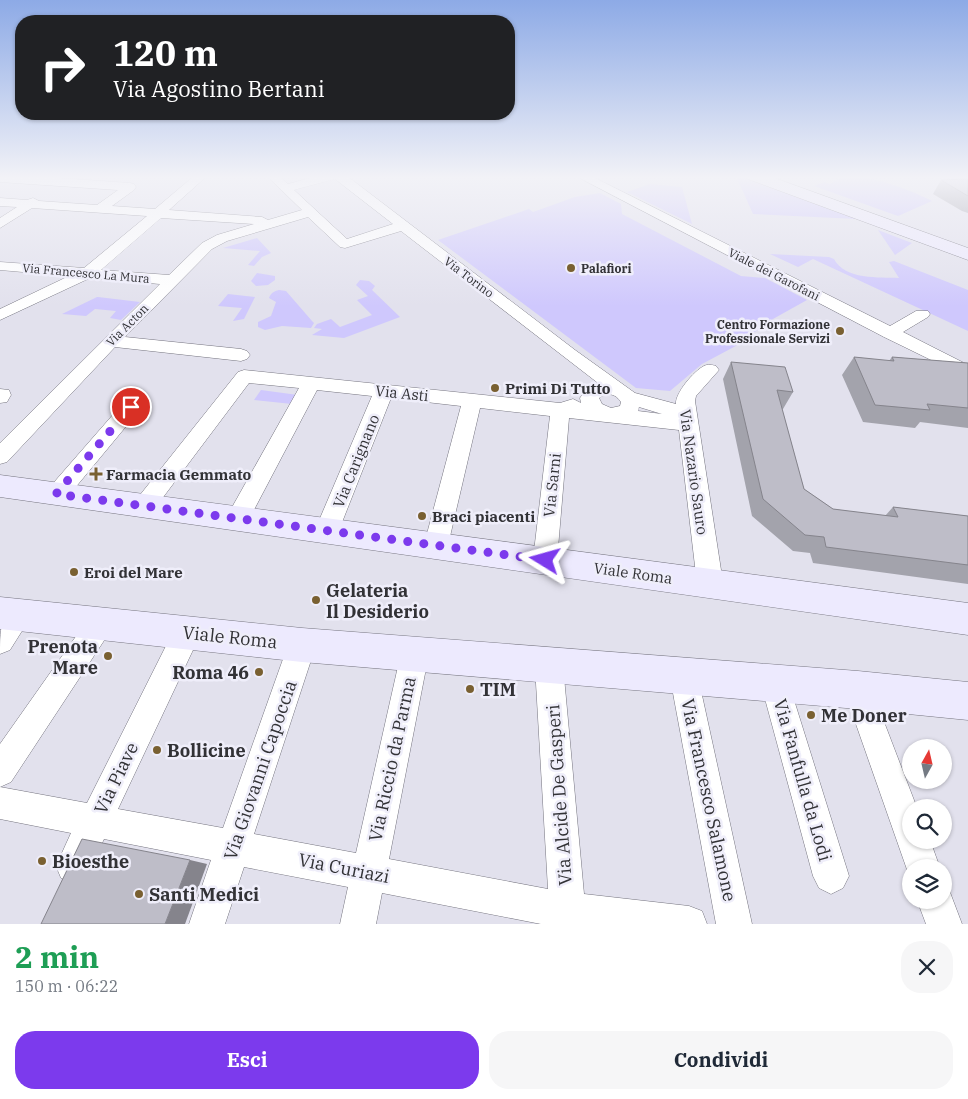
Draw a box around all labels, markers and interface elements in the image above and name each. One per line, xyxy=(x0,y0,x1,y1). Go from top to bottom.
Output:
text: 120 m xyxy=(113,30,218,76)
icon: right xyxy=(30,35,95,100)
text: Via Agostino Bertani xyxy=(113,74,325,103)
street label: Viale dei Garofani xyxy=(726,244,822,304)
street label: Via Torino xyxy=(441,253,497,301)
street label: Via Francesco La Mura xyxy=(22,260,151,286)
place label: Palafiori xyxy=(581,261,631,276)
marker: Palafiori xyxy=(565,262,577,274)
street label: Via Acton xyxy=(103,300,152,349)
place label: Centro Formazione Professionale Servizi xyxy=(705,317,830,346)
marker: Centro Formazione Professionale Servizi xyxy=(834,325,846,337)
place label: Primi Di Tutto xyxy=(505,379,611,398)
street label: Via Asti xyxy=(374,381,430,405)
marker: Primi Di Tutto xyxy=(489,382,501,394)
pin xyxy=(110,386,152,428)
icon: arrive xyxy=(117,393,145,421)
street label: Via Nazario Sauro xyxy=(676,408,712,536)
street label: Via Carignano xyxy=(329,411,383,511)
street label: Via Sarni xyxy=(539,452,565,518)
place label: Farmacia Gemmato xyxy=(106,465,252,484)
marker: Farmacia Gemmato xyxy=(90,468,102,480)
place label: Braci piacenti xyxy=(432,507,535,526)
marker: Braci piacenti xyxy=(416,510,428,522)
position arrow xyxy=(518,533,570,585)
street label: Viale Roma xyxy=(592,558,674,588)
place label: Eroi del Mare xyxy=(84,563,183,582)
marker: Eroi del Mare xyxy=(68,566,80,578)
place label: Gelateria Il Desiderio xyxy=(326,579,429,623)
marker: Gelateria Il Desiderio xyxy=(310,594,322,606)
street label: Viale Roma xyxy=(181,621,279,653)
place label: Prenota Mare xyxy=(27,635,98,679)
marker: Prenota Mare xyxy=(102,650,114,662)
place label: Roma 46 xyxy=(172,661,249,684)
marker: Roma 46 xyxy=(253,666,265,678)
street label: Via Riccio da Parma xyxy=(363,674,421,844)
street label: Via Giovanni Capoccia xyxy=(218,677,302,863)
place label: TIM xyxy=(480,678,516,701)
marker: TIM xyxy=(464,683,476,695)
street label: Via Fanfulla da Lodi xyxy=(769,696,837,864)
street label: Via Francesco Salamone xyxy=(676,697,742,903)
street label: Via Alcide De Gasperi xyxy=(541,703,577,886)
place label: Me Doner xyxy=(821,704,907,727)
marker: Me Doner xyxy=(805,709,817,721)
street label: Via Piave xyxy=(89,738,143,818)
place label: Bollicine xyxy=(167,739,246,762)
north arrow xyxy=(902,739,952,789)
map controls xyxy=(902,739,952,909)
marker: Bollicine xyxy=(151,744,163,756)
button: search xyxy=(902,799,952,849)
street label: Via Curiazi xyxy=(296,848,392,888)
place label: Bioesthe xyxy=(52,850,129,873)
marker: Bioesthe xyxy=(36,855,48,867)
button: layers xyxy=(902,859,952,909)
place label: Santi Medici xyxy=(149,883,259,906)
marker: Santi Medici xyxy=(133,888,145,900)
text: 2 min xyxy=(15,937,99,976)
button: close xyxy=(901,941,953,993)
text: 150 m · 06:22 xyxy=(15,976,118,996)
button: Esci xyxy=(15,1031,479,1089)
button: Condividi xyxy=(489,1031,953,1089)

